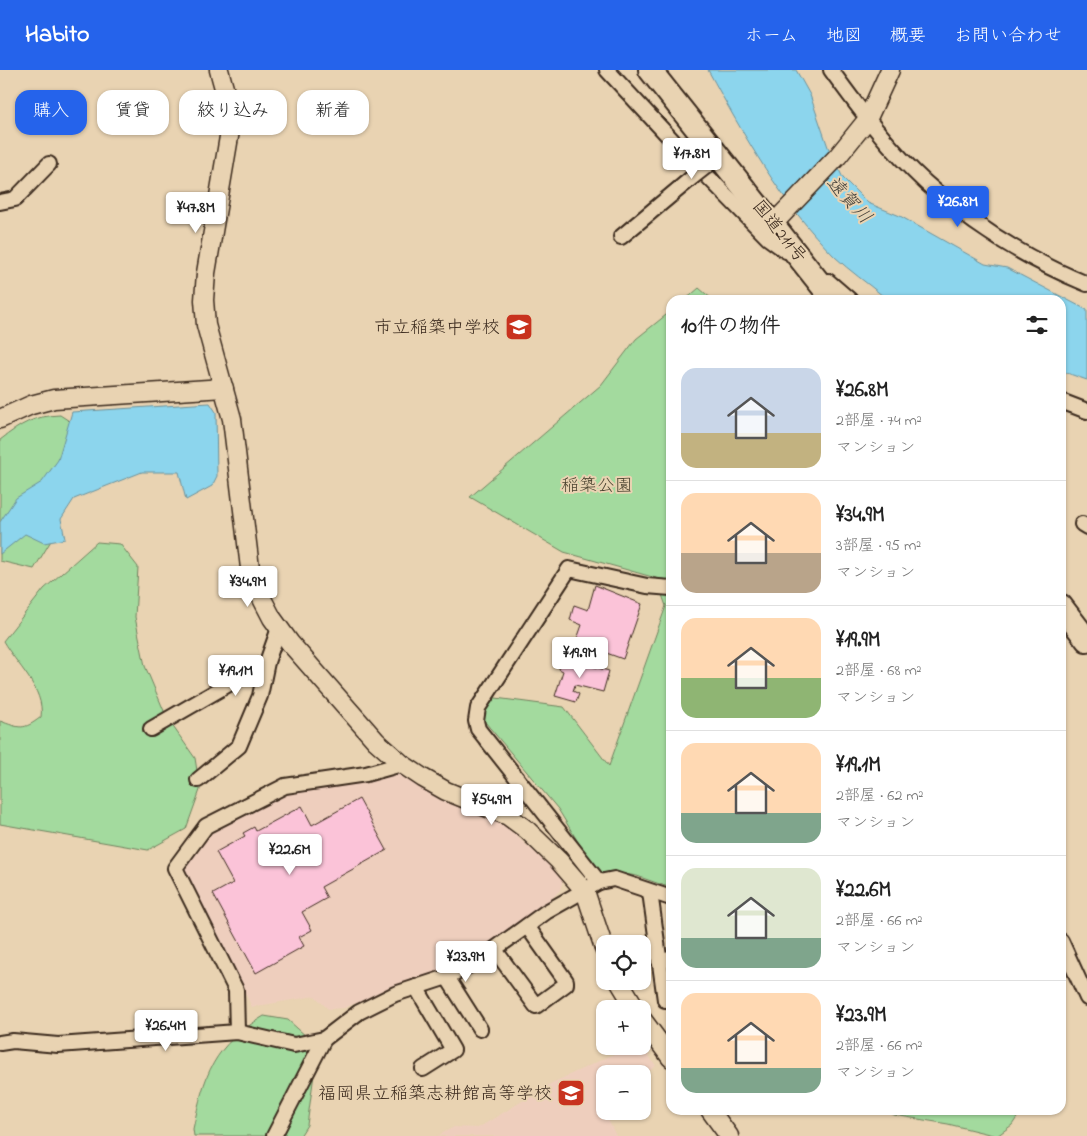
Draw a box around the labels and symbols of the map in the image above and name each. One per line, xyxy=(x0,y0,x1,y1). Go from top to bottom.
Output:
pin: ¥17.8M xyxy=(651,138,733,180)
water label: 遠賀川 xyxy=(819,171,877,231)
pin: ¥26.8M xyxy=(917,186,999,228)
pin: ¥47.8M xyxy=(155,191,237,234)
street label: 国道211号 xyxy=(745,195,812,269)
school or university icon: 市立稲築中学校 xyxy=(504,312,534,342)
place label: 市立稲築中学校 xyxy=(374,316,500,342)
park label: 稲築公園 xyxy=(561,474,633,500)
pin: ¥34.9M xyxy=(207,566,289,608)
pin: ¥19.9M xyxy=(539,636,621,679)
pin: ¥19.1M xyxy=(195,654,277,697)
pin: ¥54.9M xyxy=(451,784,533,826)
pin: ¥22.6M xyxy=(249,834,331,876)
pin: ¥23.9M xyxy=(425,940,507,983)
pin: ¥26.4M xyxy=(125,1010,207,1052)
school or university icon: 福岡県立稲築志耕館高等学校 xyxy=(556,1078,586,1108)
place label: 福岡県立稲築志耕館高等学校 xyxy=(318,1082,552,1108)

